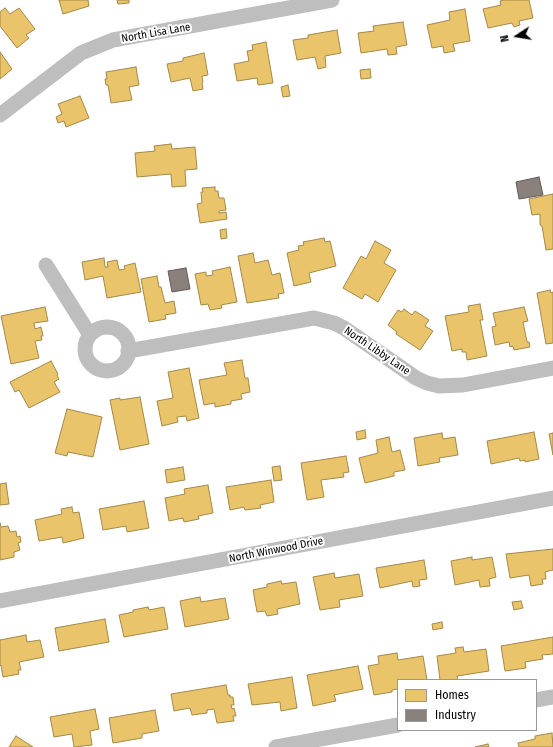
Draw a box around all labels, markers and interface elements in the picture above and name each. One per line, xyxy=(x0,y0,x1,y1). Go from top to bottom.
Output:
north arrow xyxy=(497,16,537,56)
street label: North Lisa Lane xyxy=(120,20,192,46)
text: N xyxy=(498,34,512,43)
street label: North Libby Lane xyxy=(342,324,412,378)
street label: North Winwood Drive xyxy=(228,534,324,566)
legend xyxy=(397,679,537,731)
text: Homes xyxy=(435,688,469,702)
text: Industry xyxy=(435,708,476,722)

